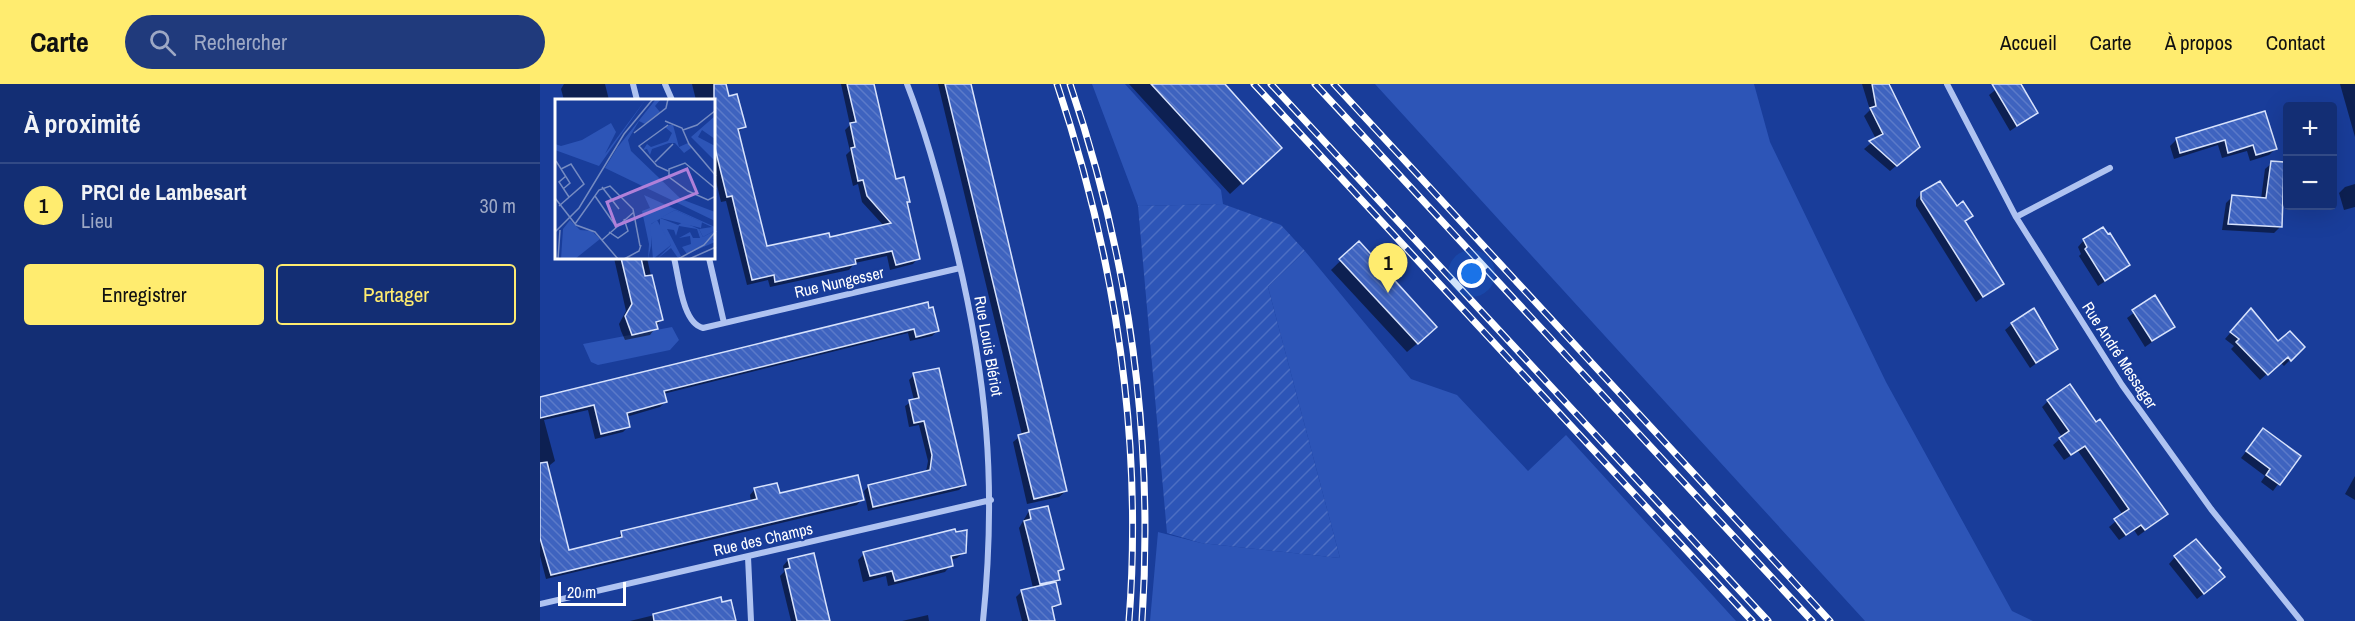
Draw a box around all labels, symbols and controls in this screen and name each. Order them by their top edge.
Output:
search box [125,15,545,69]
text: Carte [30,23,89,61]
icon: search [146,26,179,59]
text: Rechercher [194,27,287,57]
text: Accueil [2000,28,2057,57]
text: Carte [2090,28,2132,57]
text: À propos [2165,28,2233,57]
text: Contact [2266,28,2325,57]
inset map [555,99,716,260]
map controls [2283,102,2337,210]
button: + [2283,102,2337,156]
text: À proximité [24,106,141,141]
button: − [2283,156,2337,210]
text: PRCI de Lambesart [81,177,246,207]
text: 1 [39,192,48,219]
text: 30 m [480,192,516,219]
text: Lieu [81,207,113,234]
pin: 1 [1368,244,1408,293]
your location [1457,259,1486,288]
street label: Rue Nungesser [792,261,886,303]
button: Enregistrer [24,264,264,325]
button: Partager [276,264,516,325]
street label: Rue Louis Blériot [969,294,1009,398]
street label: Rue André Messager [2077,297,2163,413]
street label: Rue des Champs [711,517,815,561]
scale bar [558,579,626,606]
text: 20 m [567,581,596,603]

